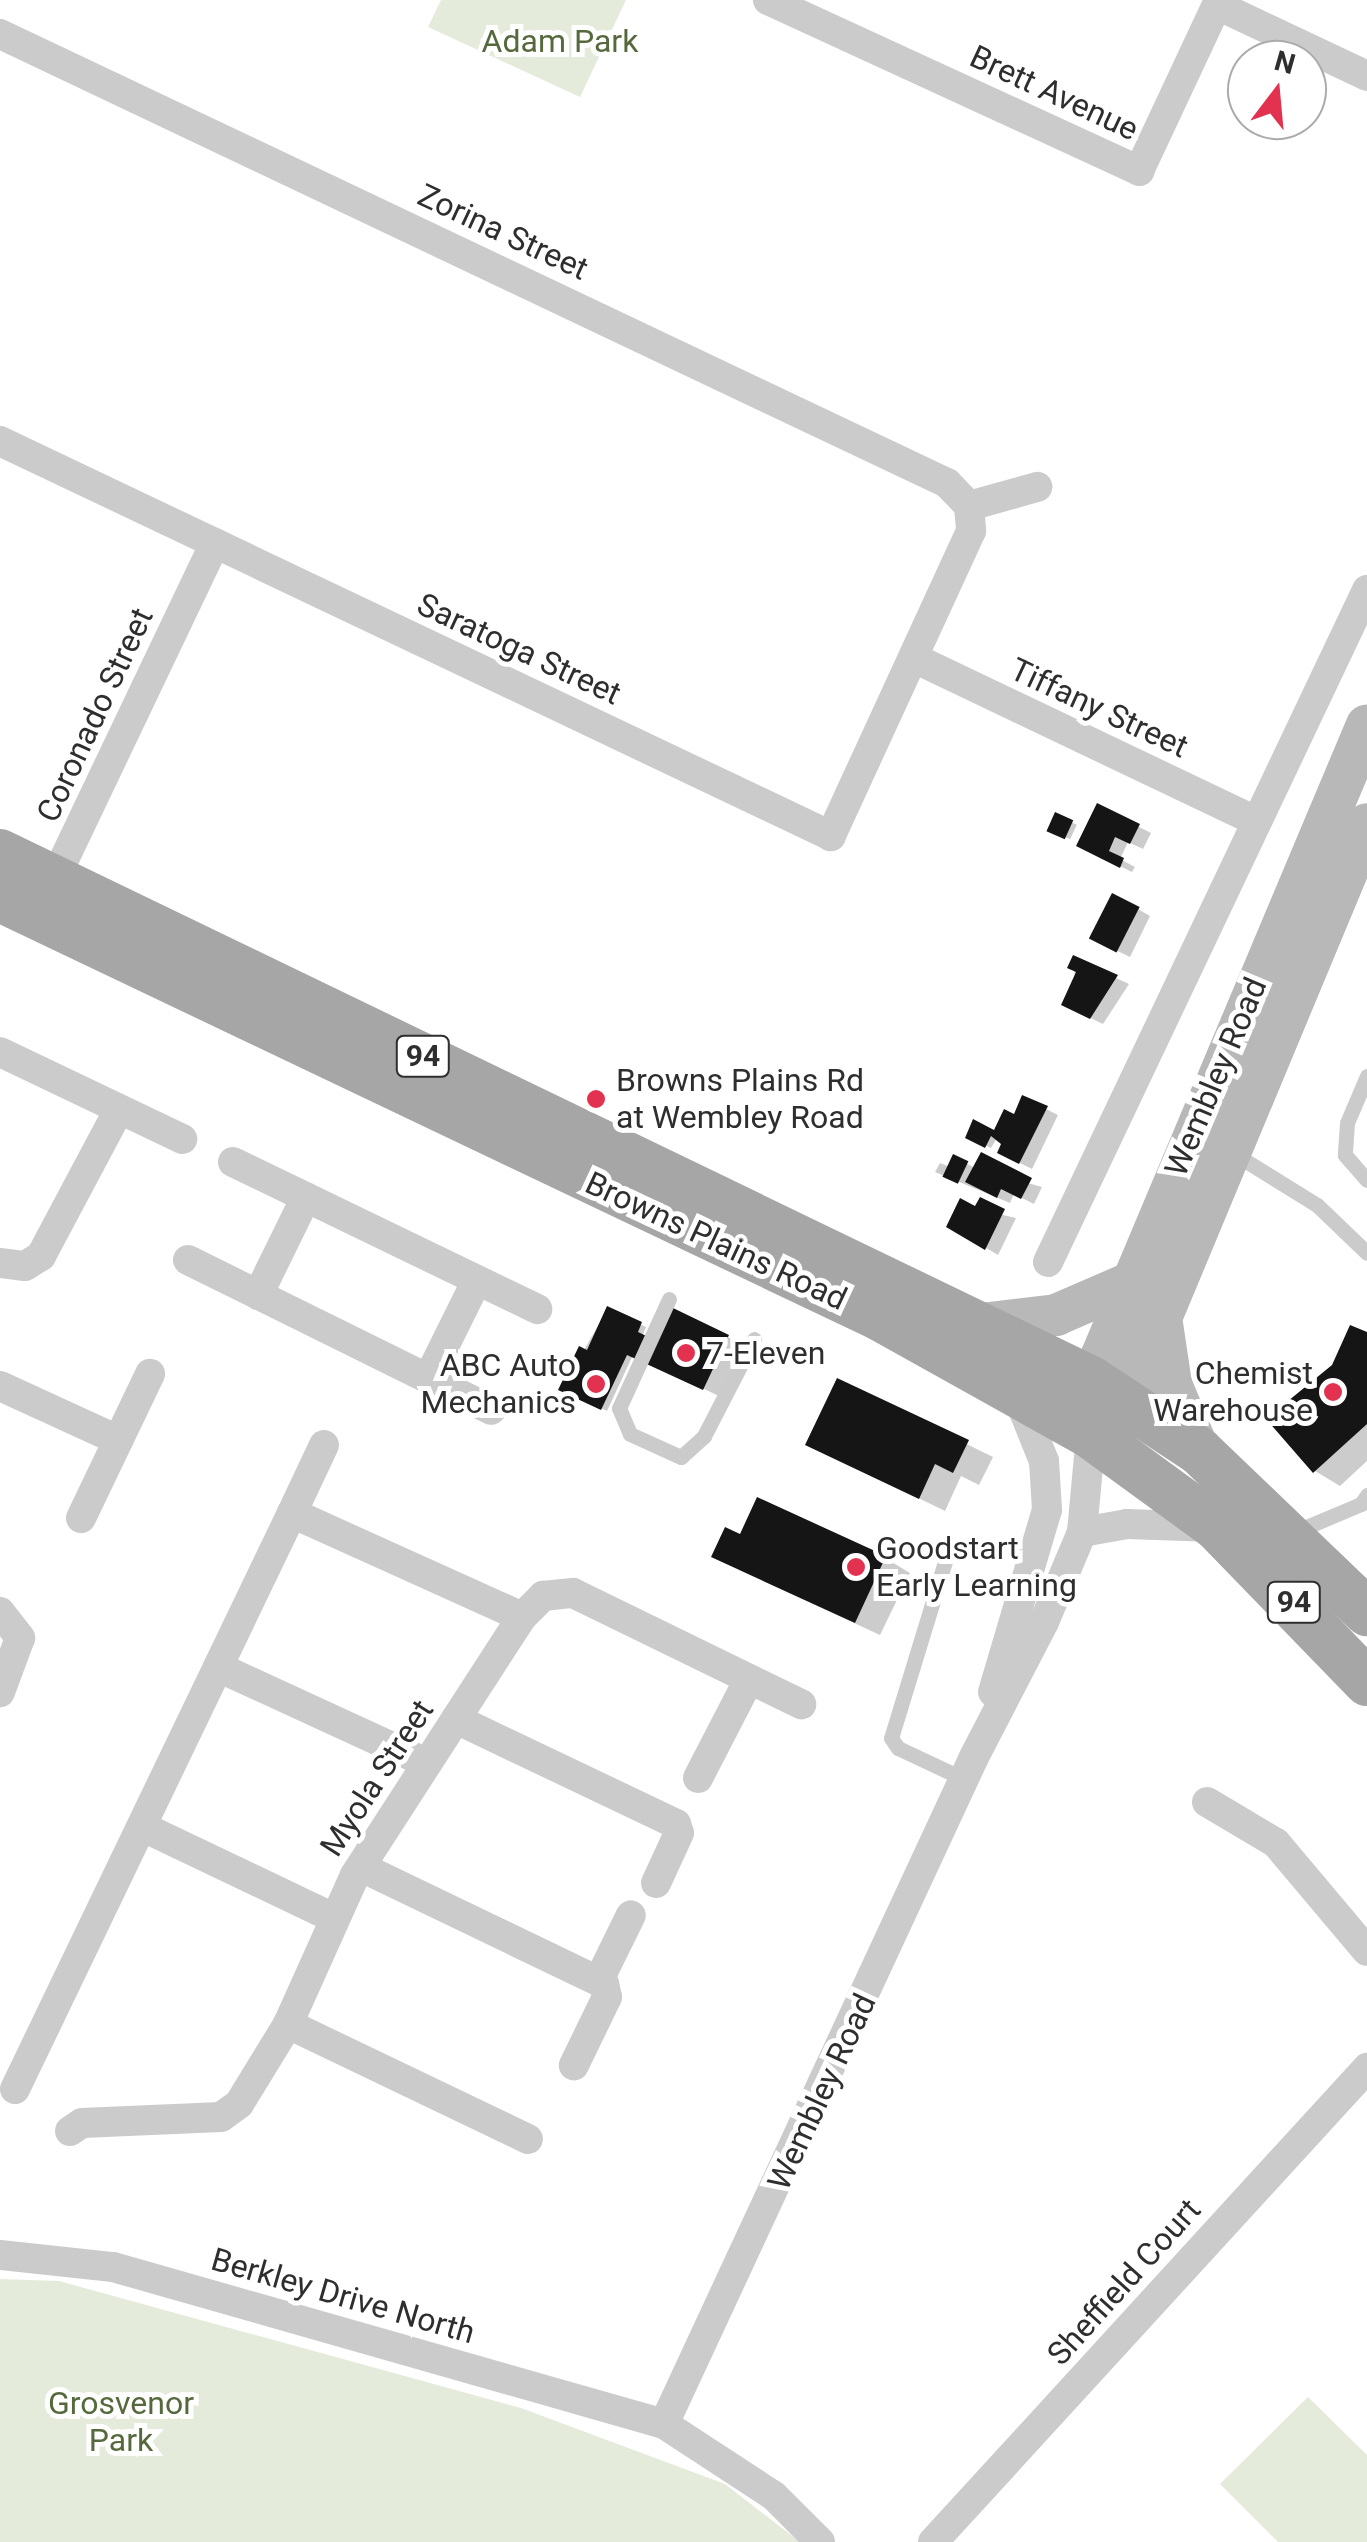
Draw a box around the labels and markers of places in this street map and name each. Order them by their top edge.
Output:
place label: Browns Plains Rd at Wembley Road [616,1062,864,1137]
marker: Browns Plains Rd at Wembley Road [585,1088,607,1110]
place label: 7-Eleven [706,1334,826,1372]
marker: 7-Eleven [675,1342,697,1364]
place label: ABC Auto Mechanics [421,1347,576,1422]
place label: Chemist Warehouse [1153,1355,1313,1430]
marker: ABC Auto Mechanics [585,1373,607,1395]
marker: Chemist Warehouse [1322,1381,1344,1403]
place label: Goodstart Early Learning [876,1530,1077,1605]
marker: Goodstart Early Learning [845,1556,867,1578]

